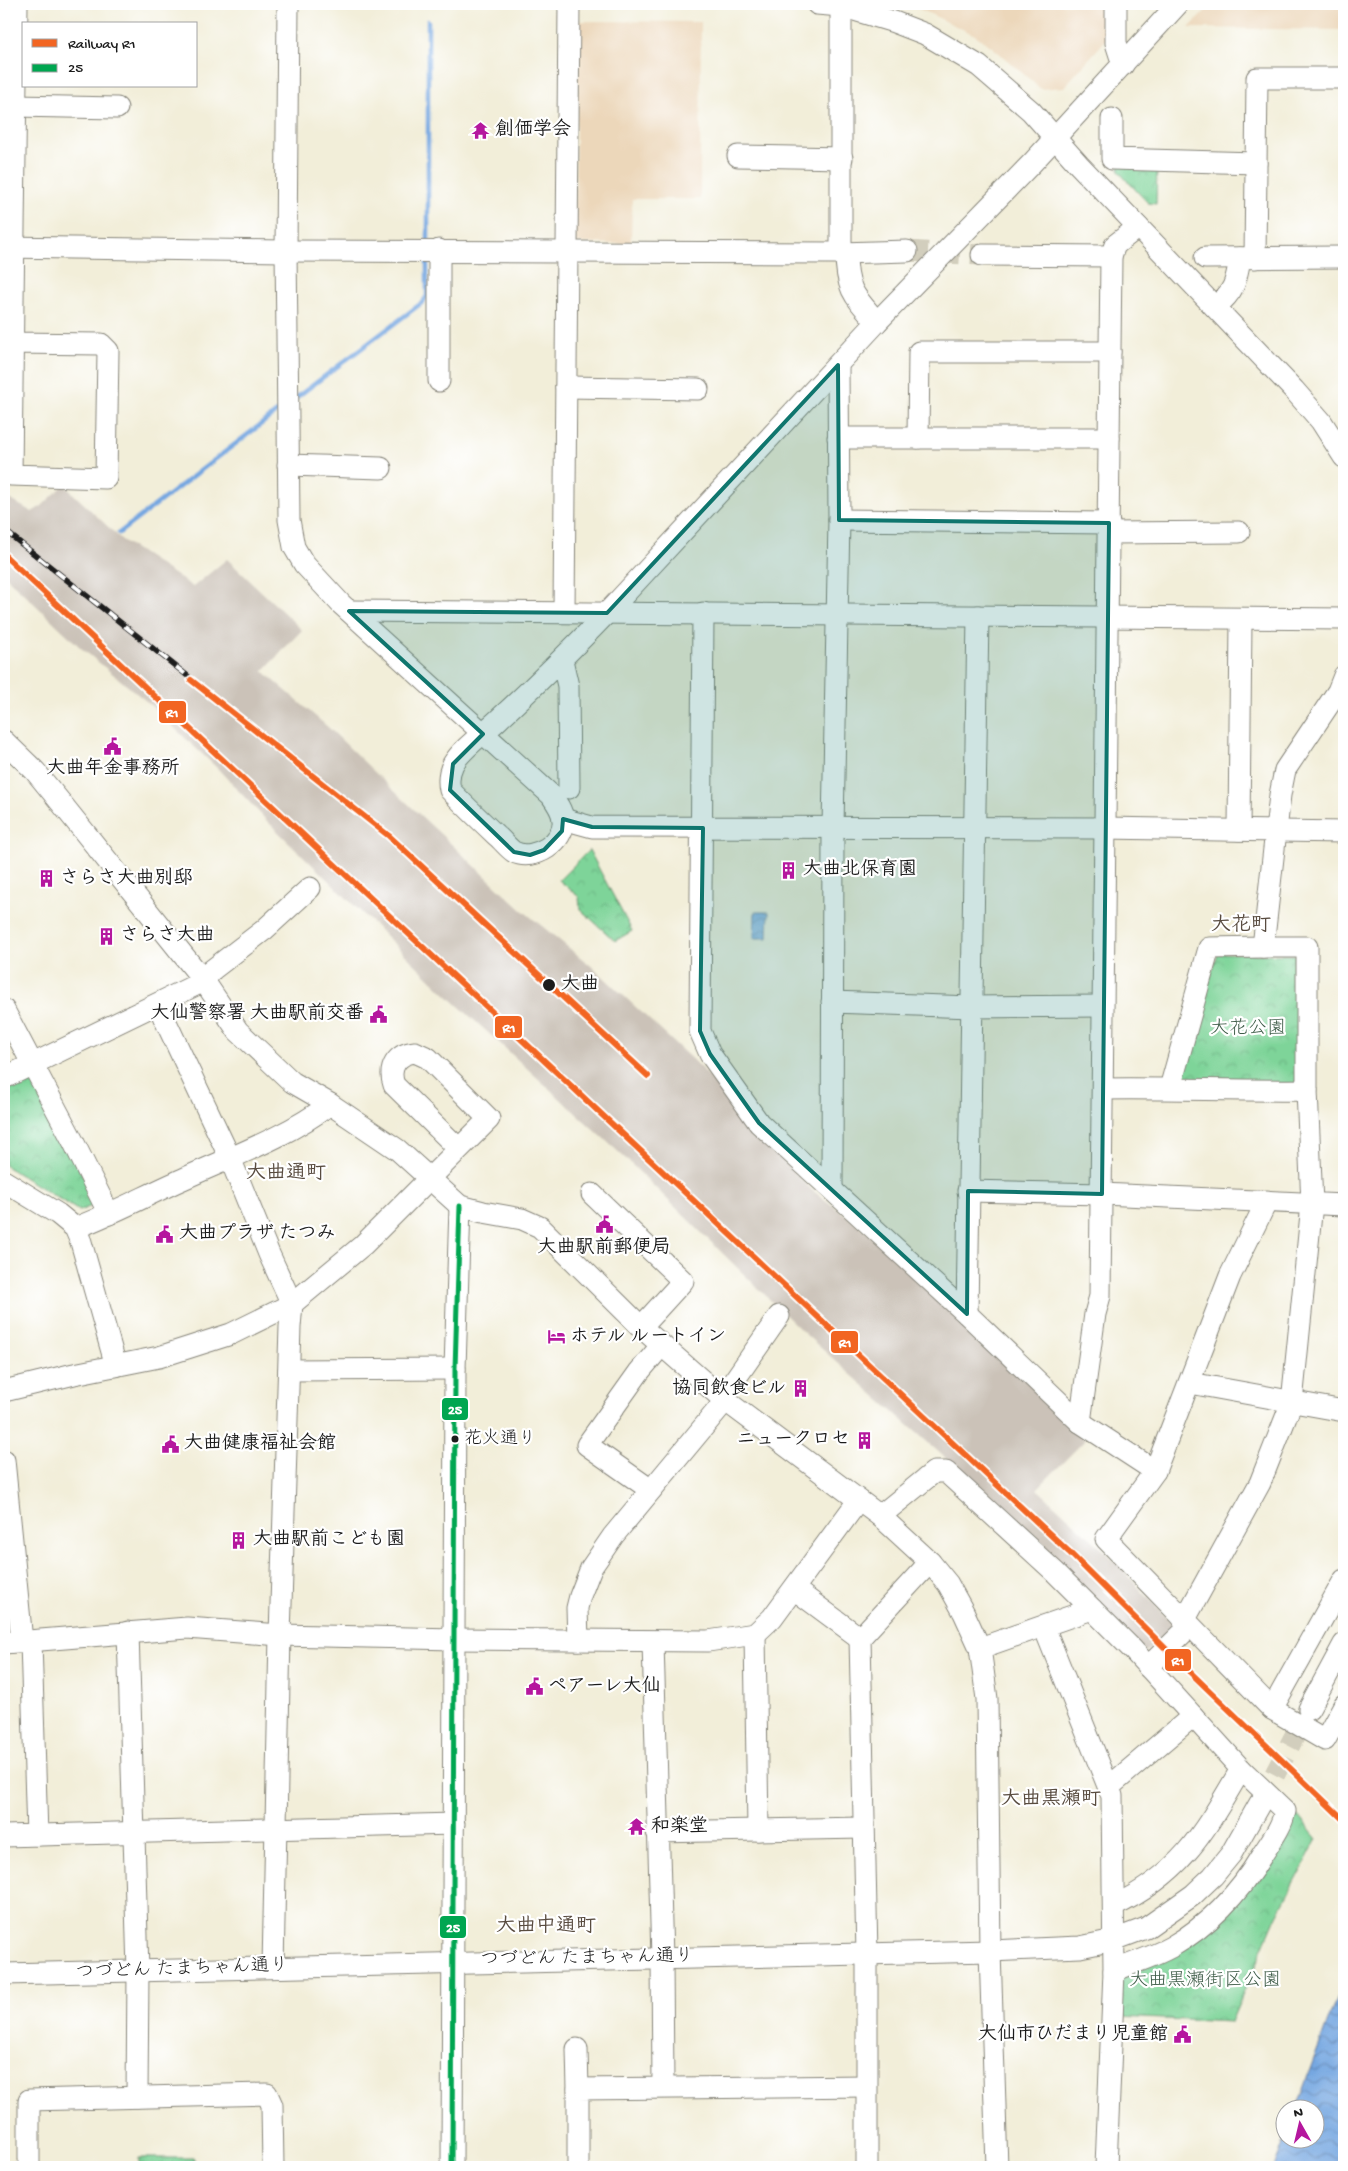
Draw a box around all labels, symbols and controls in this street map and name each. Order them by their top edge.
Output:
legend [22,22,198,88]
text: Railway R1 [68,36,136,54]
text: 25 [68,60,83,78]
place label: 創価学会 [495,118,571,142]
temple icon: 創価学会 [471,120,491,140]
line badge: R1 [158,700,187,724]
text: R1 [165,706,179,723]
public building icon: 大曲年金事務所 [103,736,123,756]
place label: 大曲年金事務所 [46,757,180,781]
place label: 大曲北保育園 [803,858,917,882]
building icon: 大曲北保育園 [779,860,799,880]
place label: さらさ大曲別邸 [60,867,193,891]
building icon: さらさ大曲別邸 [36,869,56,889]
district label: 大花町 [1211,913,1271,938]
place label: さらさ大曲 [120,924,215,948]
building icon: さらさ大曲 [96,926,116,946]
place label: 大曲 [561,973,599,997]
marker: 大曲 [541,977,557,993]
place label: 大仙警察署 大曲駅前交番 [150,1002,364,1026]
public building icon: 大仙警察署 大曲駅前交番 [368,1004,388,1024]
line badge: R1 [494,1015,523,1039]
park label: 大花公園 [1210,1017,1286,1041]
text: R1 [502,1021,516,1038]
district label: 大曲通町 [246,1162,326,1186]
public building icon: 大曲駅前郵便局 [594,1215,614,1235]
place label: 大曲プラザ たつみ [179,1222,336,1246]
public building icon: 大曲プラザ たつみ [155,1224,175,1244]
place label: 大曲駅前郵便局 [537,1236,671,1260]
place label: ホテル ルートイン [570,1326,726,1349]
hotel icon: ホテル ルートイン [546,1327,566,1347]
line badge: R1 [830,1330,859,1354]
text: R1 [838,1336,852,1353]
place label: 協同飲食ビル [672,1377,786,1401]
building icon: 協同飲食ビル [790,1379,810,1399]
line badge: 25 [441,1397,469,1421]
text: 25 [448,1403,463,1420]
place label: 花火通り [464,1428,536,1450]
place label: ニュークロセ [736,1429,850,1452]
building icon: ニュークロセ [854,1430,874,1450]
place label: 大曲健康福祉会館 [184,1432,336,1456]
public building icon: 大曲健康福祉会館 [160,1434,180,1454]
marker: 花火通り [450,1434,460,1444]
place label: 大曲駅前こども園 [253,1528,405,1552]
building icon: 大曲駅前こども園 [229,1530,249,1550]
line badge: R1 [1164,1648,1192,1672]
text: R1 [1171,1654,1185,1671]
place label: ペアーレ大仙 [548,1675,660,1699]
public building icon: ペアーレ大仙 [524,1677,544,1697]
district label: 大曲黒瀬町 [1001,1788,1101,1812]
place label: 和楽堂 [651,1815,708,1839]
temple icon: 和楽堂 [627,1817,647,1837]
district label: 大曲中通町 [496,1914,596,1939]
line badge: 25 [439,1915,467,1939]
text: 25 [446,1921,461,1938]
street label: つづどん たまちゃん通り [480,1946,694,1972]
street label: つづどん たまちゃん通り [75,1955,289,1985]
park label: 大曲黒瀬街区公園 [1129,1970,1281,1993]
place label: 大仙市ひだまり児童館 [978,2023,1168,2047]
public building icon: 大仙市ひだまり児童館 [1172,2025,1192,2045]
north arrow [1276,2098,1326,2148]
text: N [1293,2105,1304,2123]

